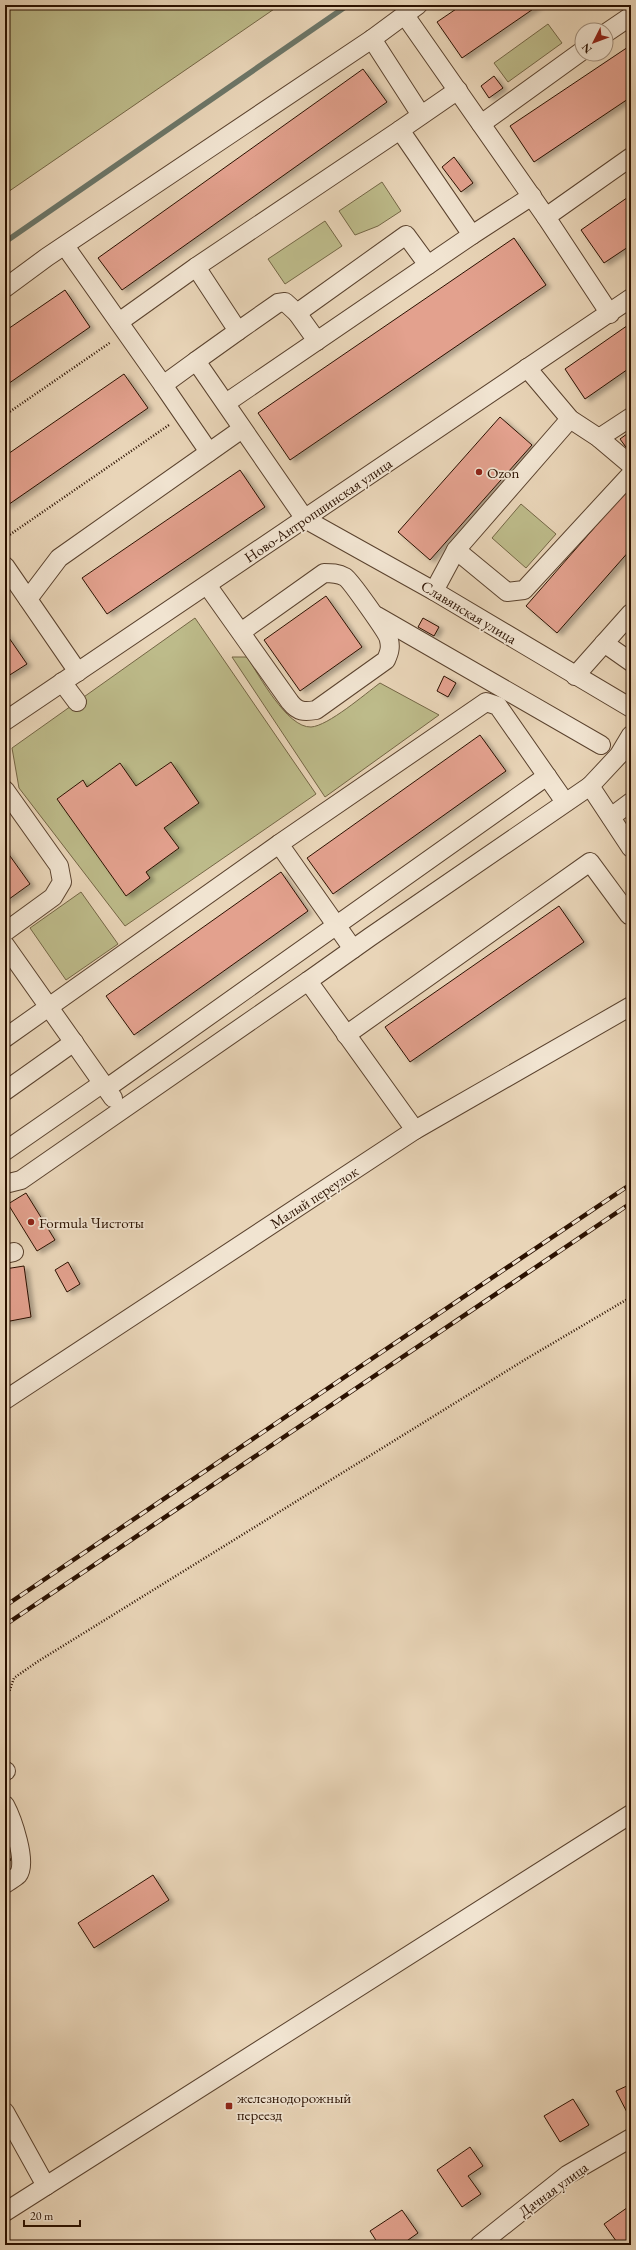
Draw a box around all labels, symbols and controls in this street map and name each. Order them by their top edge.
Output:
north arrow [574,22,614,62]
text: N [578,41,595,57]
street label: Ново-Антропшинская улица [240,453,396,567]
place label: Ozon [487,463,520,482]
marker: Ozon [474,467,484,477]
street label: Славянская улица [418,576,520,648]
street label: Малый переулок [266,1161,362,1233]
place label: Formula Чистоты [39,1213,144,1232]
marker: Formula Чистоты [26,1217,36,1227]
place label: железнодорожный переезд [237,2088,351,2124]
marker: железнодорожный переезд [224,2101,234,2111]
street label: Дачная улица [514,2157,592,2221]
scale bar [24,2202,80,2228]
text: 20 m [30,2208,54,2224]

